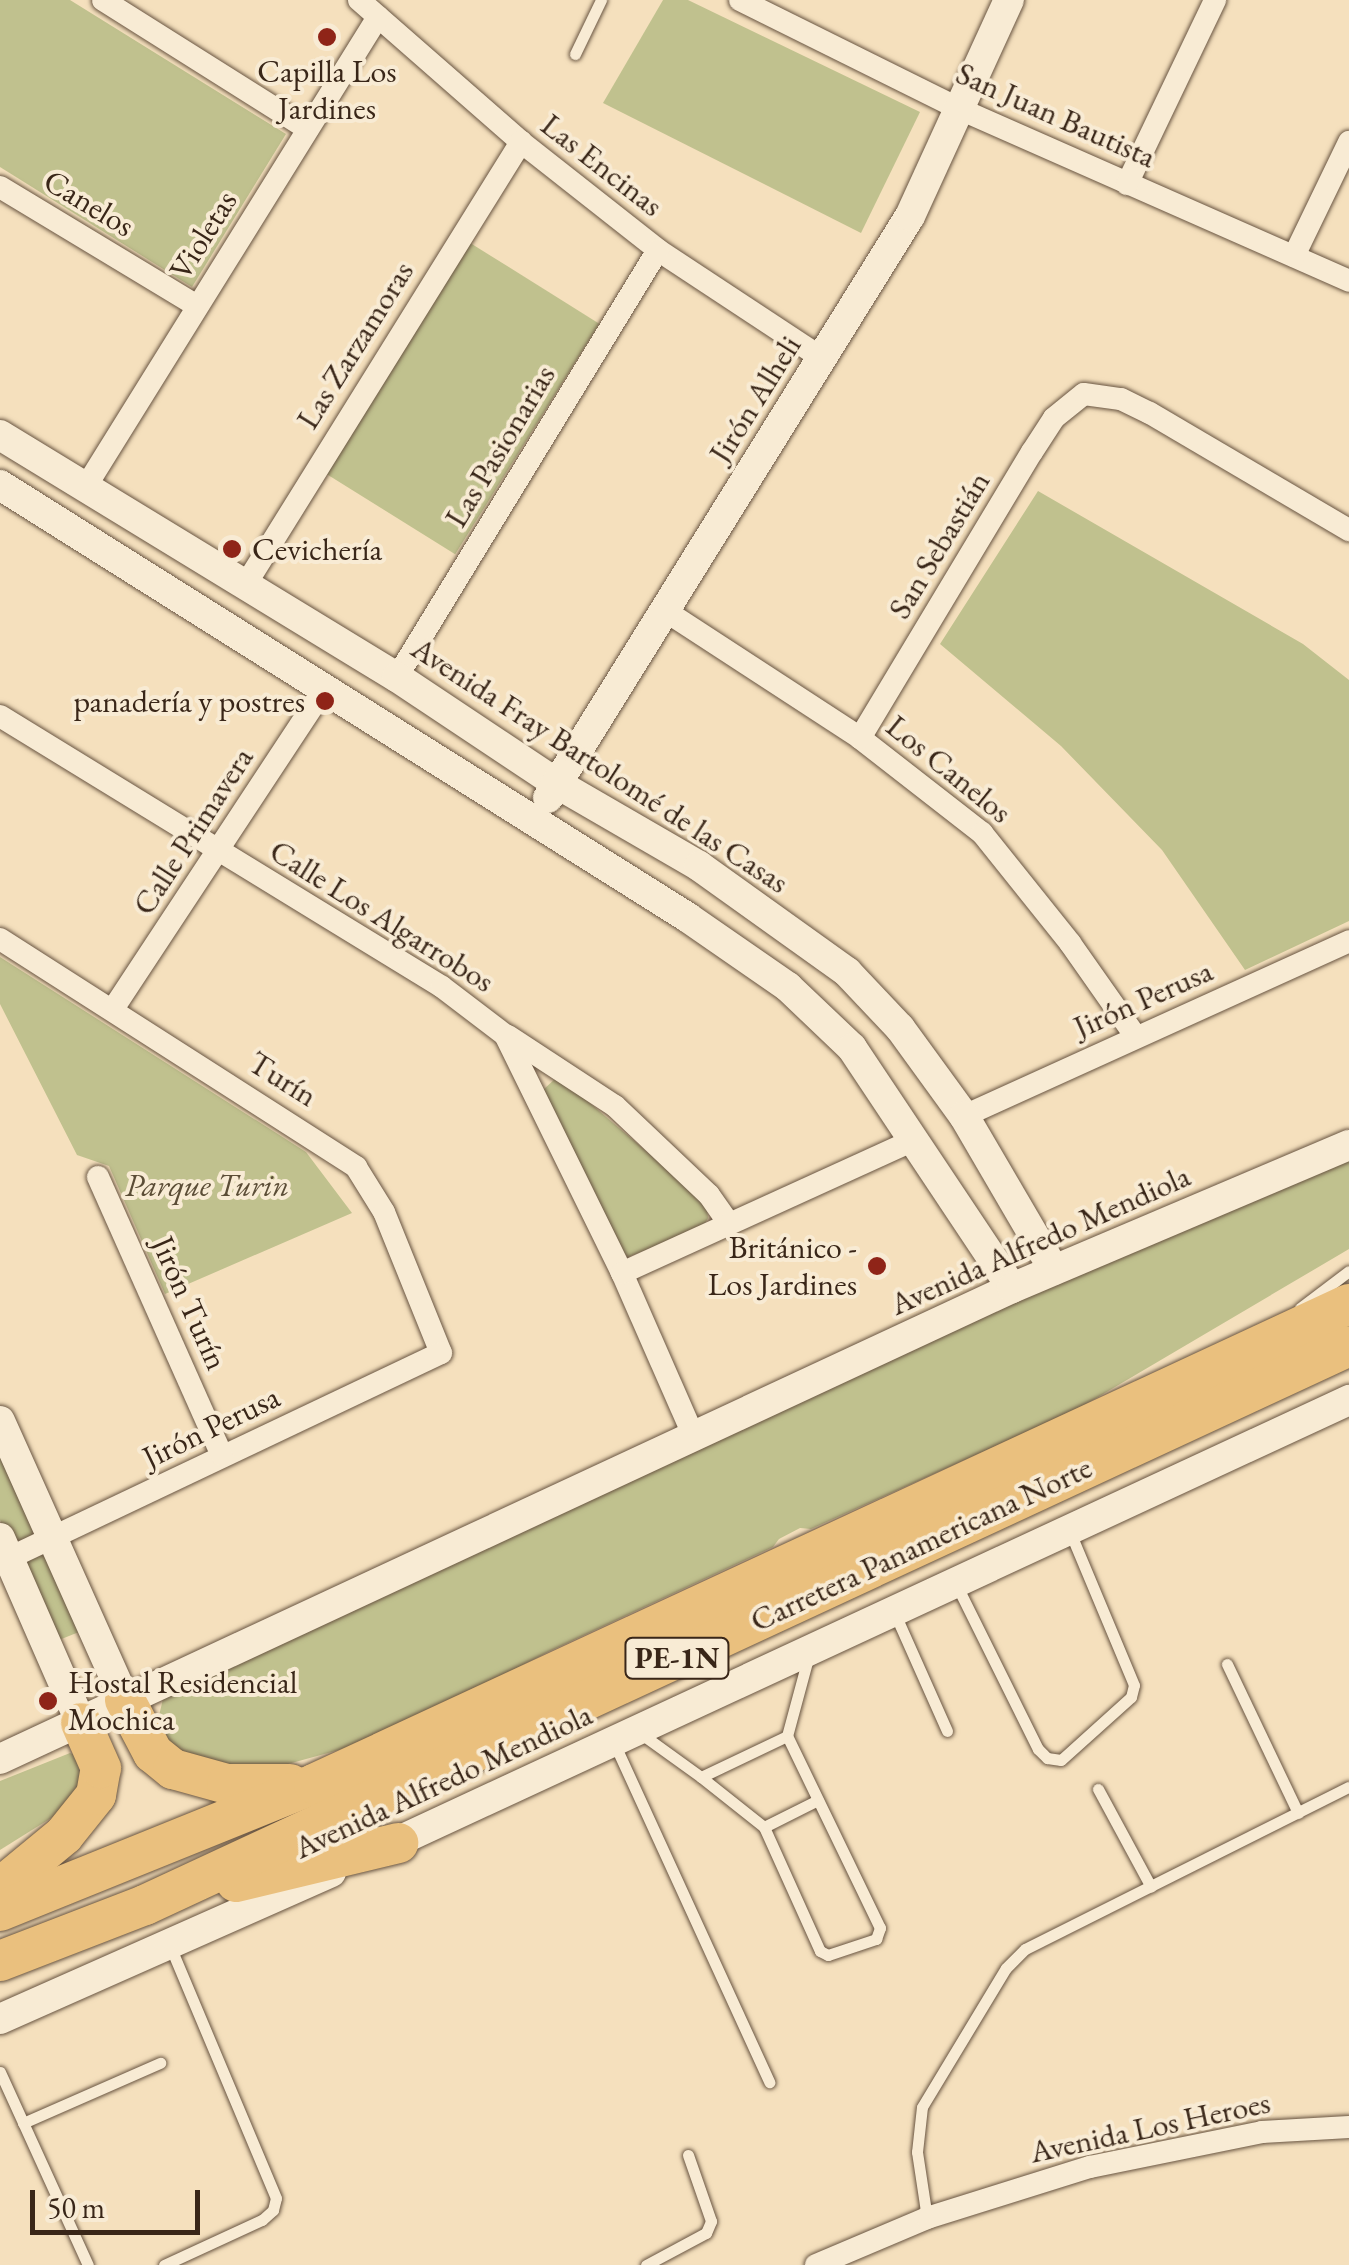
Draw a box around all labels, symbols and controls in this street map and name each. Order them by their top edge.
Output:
marker: Capilla Los Jardines [316,26,338,48]
place label: Capilla Los Jardines [257,53,397,128]
street label: San Juan Bautista [950,54,1162,176]
street label: Las Encinas [533,106,671,224]
street label: Canelos [37,161,141,245]
street label: Violetas [161,184,245,286]
street label: Las Zarzamoras [288,254,422,436]
street label: Jirón Alheli [701,328,809,470]
street label: Las Pasionarias [437,358,563,534]
street label: San Sebastián [880,464,998,626]
place label: Cevichería [252,530,382,568]
marker: Cevichería [221,538,243,560]
street label: Avenida Fray Bartolomé de las Casas [404,629,796,901]
place label: panadería y postres [73,682,305,720]
marker: panadería y postres [314,690,336,712]
street label: Los Canelos [879,707,1019,831]
street label: Calle Primavera [125,740,261,922]
street label: Calle Los Algarrobos [263,832,501,1000]
street label: Jirón Perusa [1068,951,1218,1047]
street label: Turín [242,1043,324,1115]
street label: Avenida Alfredo Mendiola [884,1156,1196,1324]
park label: Parque Turin [125,1166,289,1204]
place label: Británico - Los Jardines [708,1229,857,1304]
street label: Jirón Turín [144,1230,236,1376]
marker: Británico - Los Jardines [866,1255,888,1277]
street label: Jirón Perusa [136,1377,286,1477]
street label: Carretera Panamericana Norte [744,1448,1098,1640]
road number: PE-1N [622,1633,732,1683]
place label: Hostal Residencial Mochica [68,1664,297,1739]
marker: Hostal Residencial Mochica [37,1690,59,1712]
street label: Avenida Alfredo Mendiola [288,1695,598,1867]
street label: Avenida Los Heroes [1026,2083,1274,2171]
scale bar [35,2170,205,2232]
text: 50 m [47,2188,105,2227]

